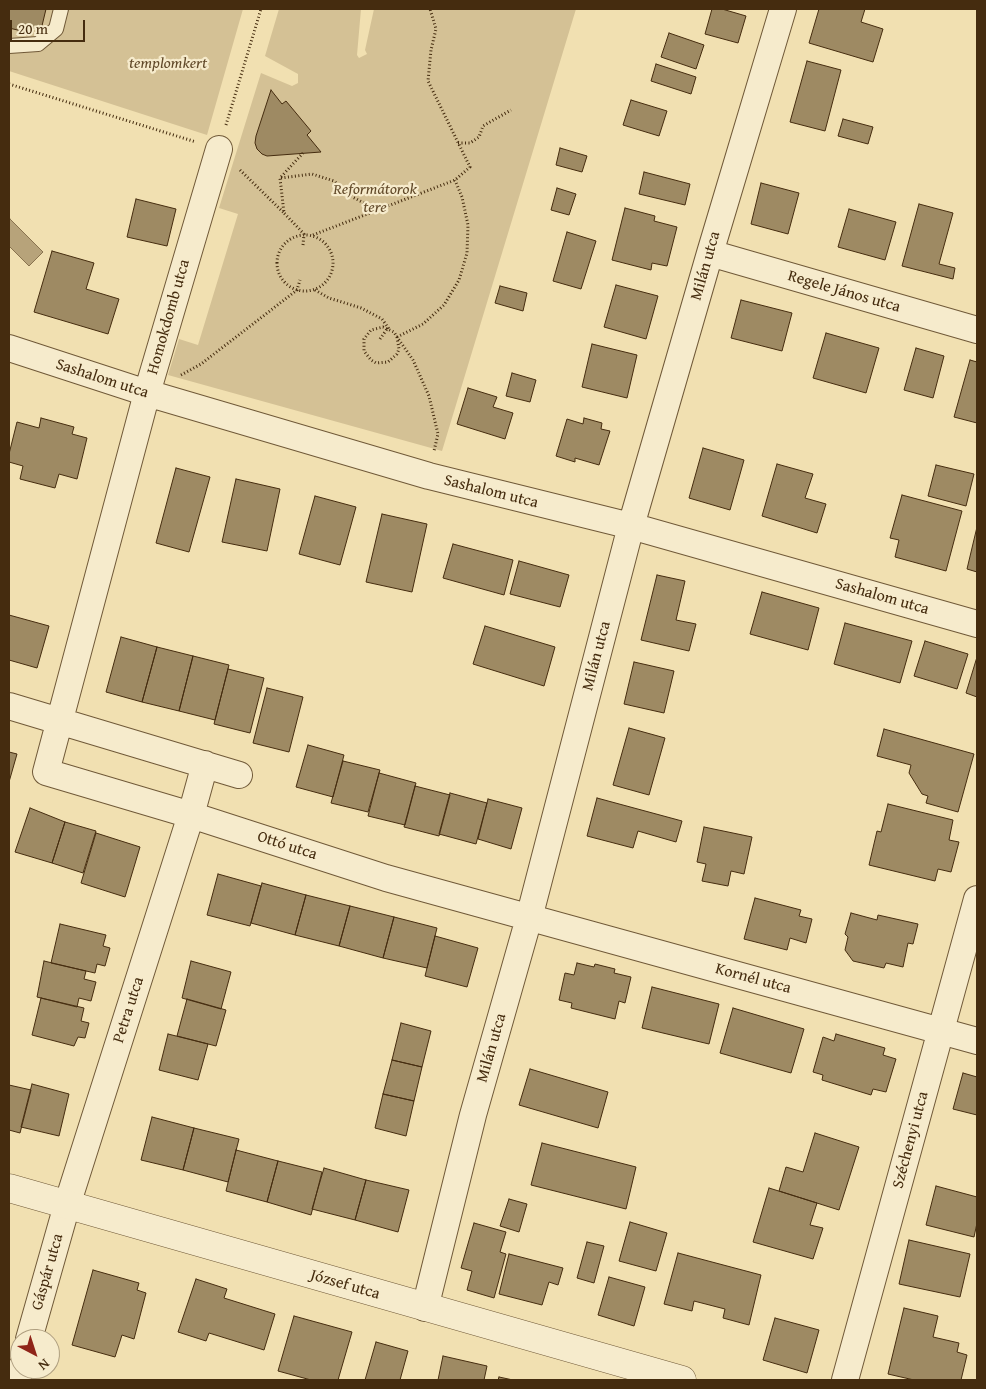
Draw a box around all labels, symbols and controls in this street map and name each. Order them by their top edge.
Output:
scale bar [12,10,88,42]
text: 20 m [18,18,48,39]
park label: templomkert [129,54,207,74]
park label: Reformátorok tere [333,180,417,218]
street label: Milán utca [687,229,725,303]
street label: Homokdomb utca [143,257,195,377]
street label: Regele János utca [785,267,903,317]
street label: Sashalom utca [53,355,151,403]
street label: Sashalom utca [442,471,540,513]
street label: Sashalom utca [833,574,931,620]
street label: Milán utca [579,619,615,693]
street label: Ottó utca [255,827,319,865]
street label: Kornél utca [713,960,793,998]
street label: Petra utca [109,975,149,1045]
street label: Milán utca [473,1011,511,1085]
street label: Széchenyi utca [889,1089,933,1191]
street label: Gáspár utca [28,1232,68,1312]
street label: József utca [308,1266,382,1304]
north arrow [10,1329,60,1379]
text: N [34,1354,54,1375]

